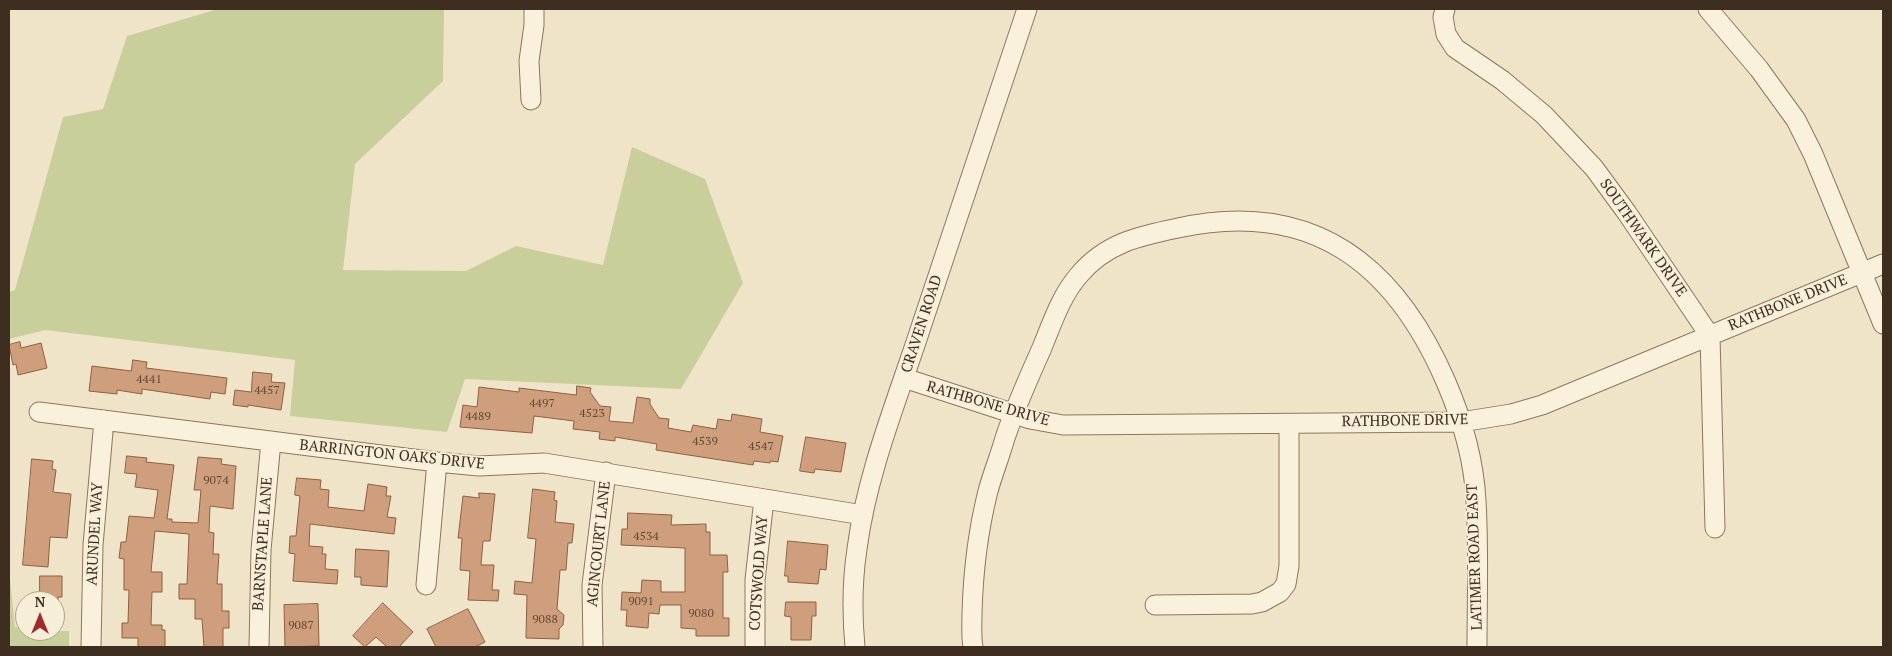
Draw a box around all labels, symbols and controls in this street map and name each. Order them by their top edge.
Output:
street label: SOUTHWARK DRIVE [1596,176,1690,300]
street label: RATHBONE DRIVE [1726,271,1850,335]
street label: CRAVEN ROAD [898,273,946,375]
house number: 4441 [136,373,162,387]
street label: RATHBONE DRIVE [925,378,1051,430]
house number: 4457 [254,384,280,398]
house number: 4497 [529,397,555,411]
house number: 4523 [579,407,605,421]
house number: 4489 [465,410,491,424]
street label: RATHBONE DRIVE [1341,411,1469,431]
house number: 4539 [692,435,718,449]
street label: BARRINGTON OAKS DRIVE [298,436,486,474]
house number: 4547 [748,440,774,454]
house number: 9074 [203,474,229,488]
street label: BARNSTAPLE LANE [249,476,277,612]
street label: AGINCOURT LANE [583,480,615,608]
street label: ARUNDEL WAY [83,482,107,586]
street label: LATIMER ROAD EAST [1463,483,1487,631]
street label: COTSWOLD WAY [746,515,772,631]
house number: 4534 [633,530,659,544]
north arrow [15,591,65,641]
text: N [35,592,45,611]
house number: 9091 [628,595,654,609]
house number: 9080 [688,607,714,621]
house number: 9088 [532,613,558,627]
house number: 9087 [288,619,314,633]

